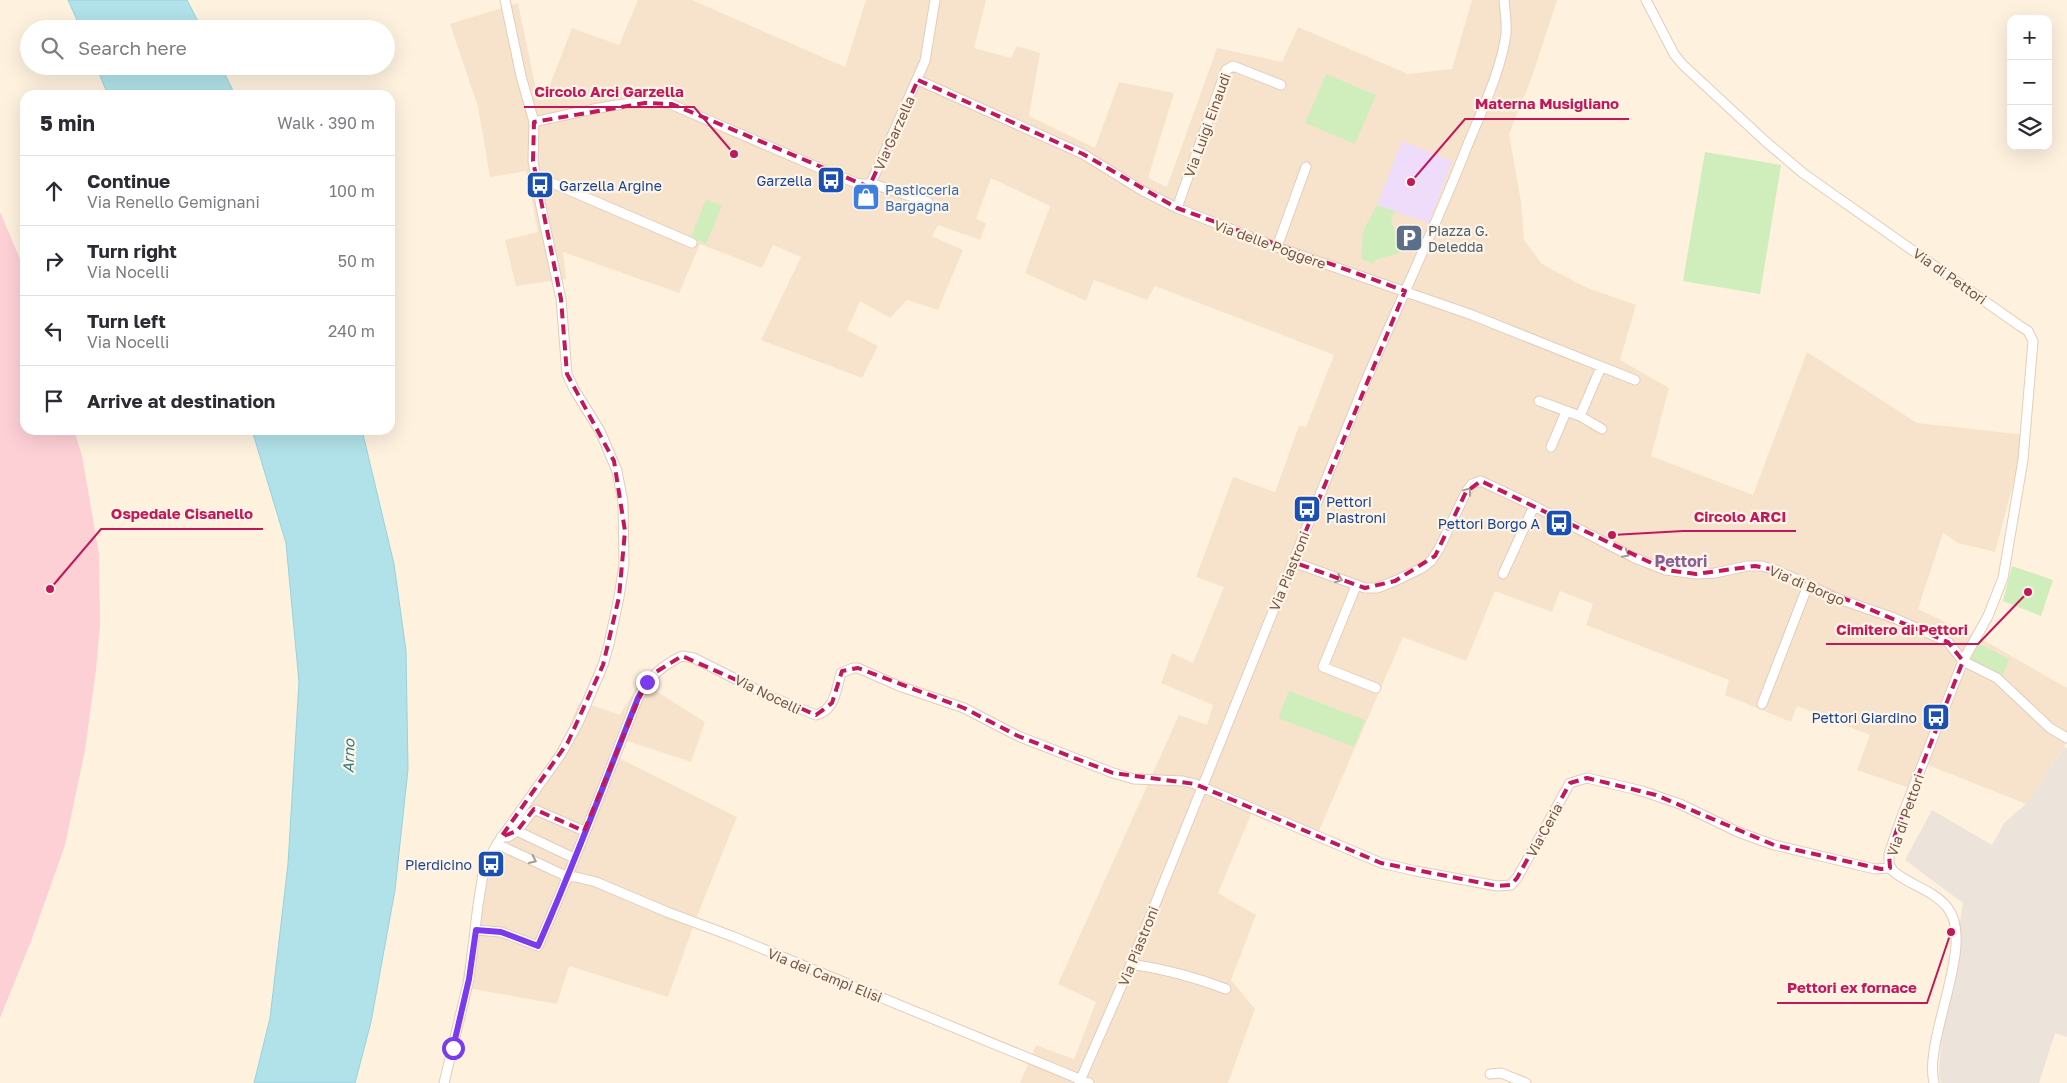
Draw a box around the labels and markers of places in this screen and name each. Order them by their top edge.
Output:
callout: Circolo Arci Garzella [524,77,694,107]
callout: Materna Musigliano [1465,89,1629,119]
bus stop icon: Garzella [816,165,846,195]
bus stop icon: Garzella Argine [525,170,555,200]
place label: Garzella [756,172,812,189]
place label: Garzella Argine [559,177,662,194]
place label: Pasticceria Bargagna [885,181,959,214]
shop icon: Pasticceria Bargagna [851,182,881,212]
place label: Piazza G. Deledda [1428,222,1488,255]
parking icon: Piazza G. Deledda [1394,223,1424,253]
place label: Pettori Piastroni [1326,493,1386,526]
bus stop icon: Pettori Piastroni [1292,494,1322,524]
callout: Ospedale Cisanello [101,499,263,529]
callout: Circolo ARCI [1683,501,1796,531]
bus stop icon: Pettori Borgo A [1544,508,1574,538]
place label: Pettori Borgo A [1438,515,1541,532]
callout: Cimitero di Pettori [1826,614,1978,644]
bus stop icon: Pettori Giardino [1921,702,1951,732]
place label: Pettori Giardino [1811,709,1917,726]
bus stop icon: Pierdicino [476,849,506,879]
place label: Pierdicino [405,856,472,873]
callout: Pettori ex fornace [1777,973,1927,1003]

